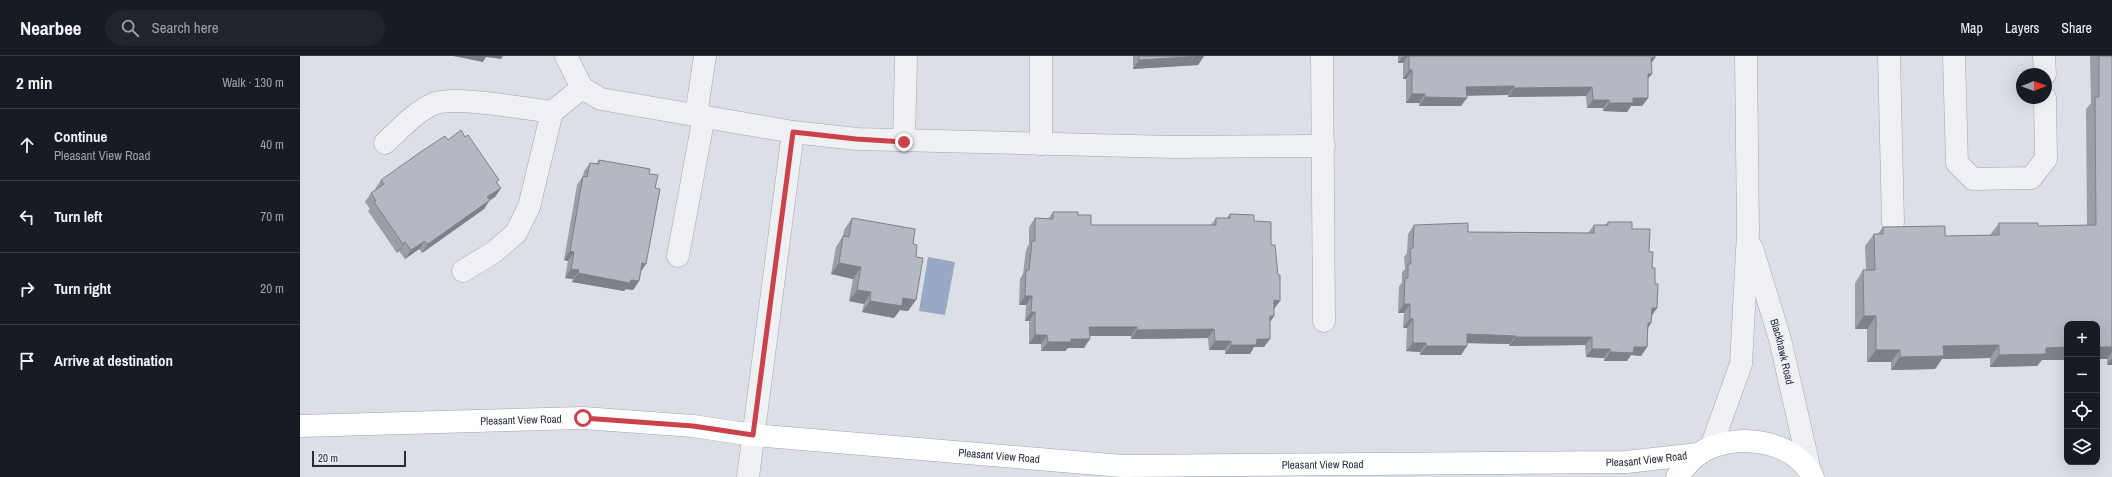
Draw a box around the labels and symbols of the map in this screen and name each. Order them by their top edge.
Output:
north arrow [2016,68,2052,104]
route end [895,133,913,151]
street label: Blackhawk Road [1767,317,1797,386]
route start [574,409,592,427]
street label: Pleasant View Road [480,412,562,428]
street label: Pleasant View Road [958,445,1040,466]
street label: Pleasant View Road [1606,448,1688,469]
scale bar [312,449,406,468]
street label: Pleasant View Road [1282,457,1364,472]

